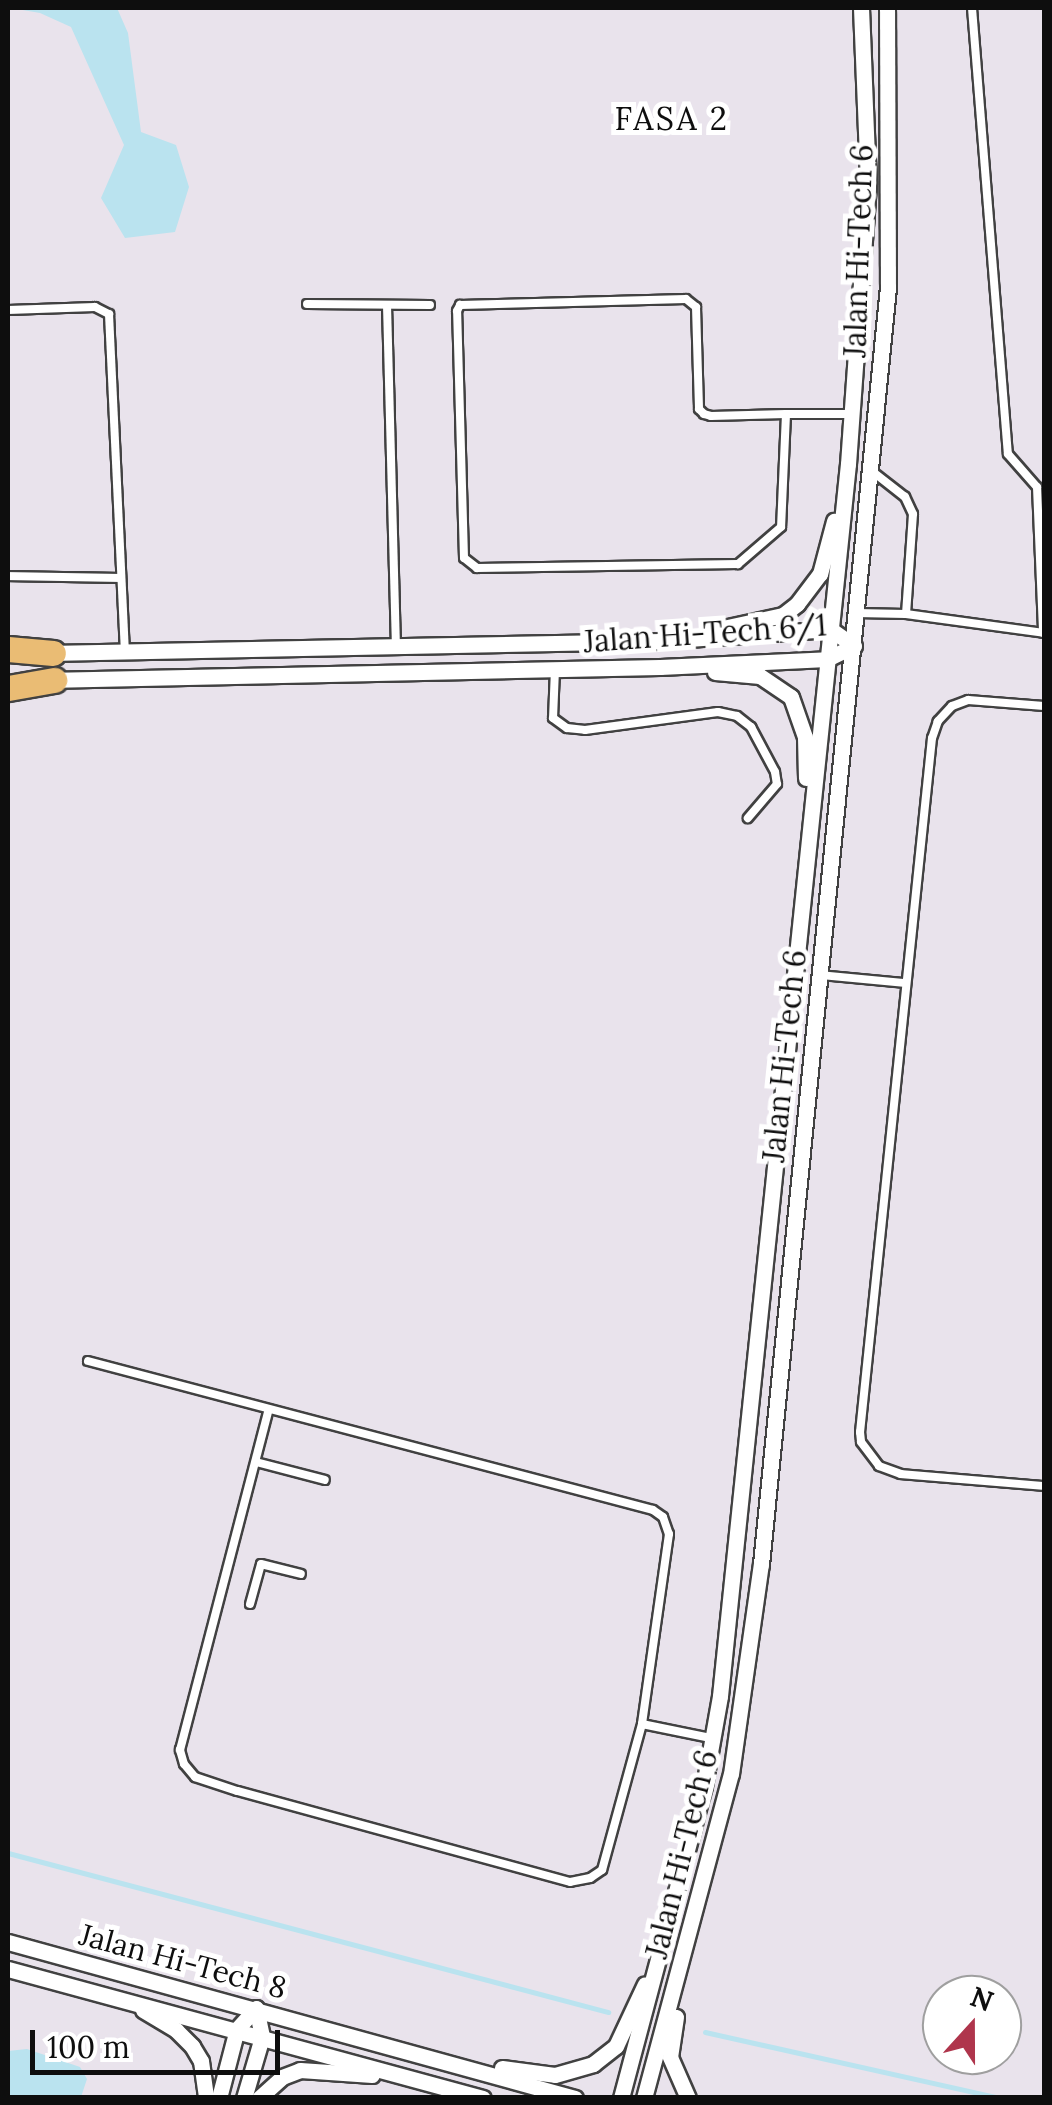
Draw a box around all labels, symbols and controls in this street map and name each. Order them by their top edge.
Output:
district label: FASA 2 [614,100,730,138]
street label: Jalan Hi-Tech 6 [836,144,880,358]
street label: Jalan Hi-Tech 6/1 [582,607,828,659]
street label: Jalan Hi-Tech 6 [755,948,813,1164]
street label: Jalan Hi-Tech 6 [638,1746,724,1962]
street label: Jalan Hi-Tech 8 [76,1916,290,2006]
north arrow [922,1975,1022,2075]
text: N [965,1978,999,2020]
scale bar [35,2010,285,2072]
text: 100 m [47,2028,130,2066]

